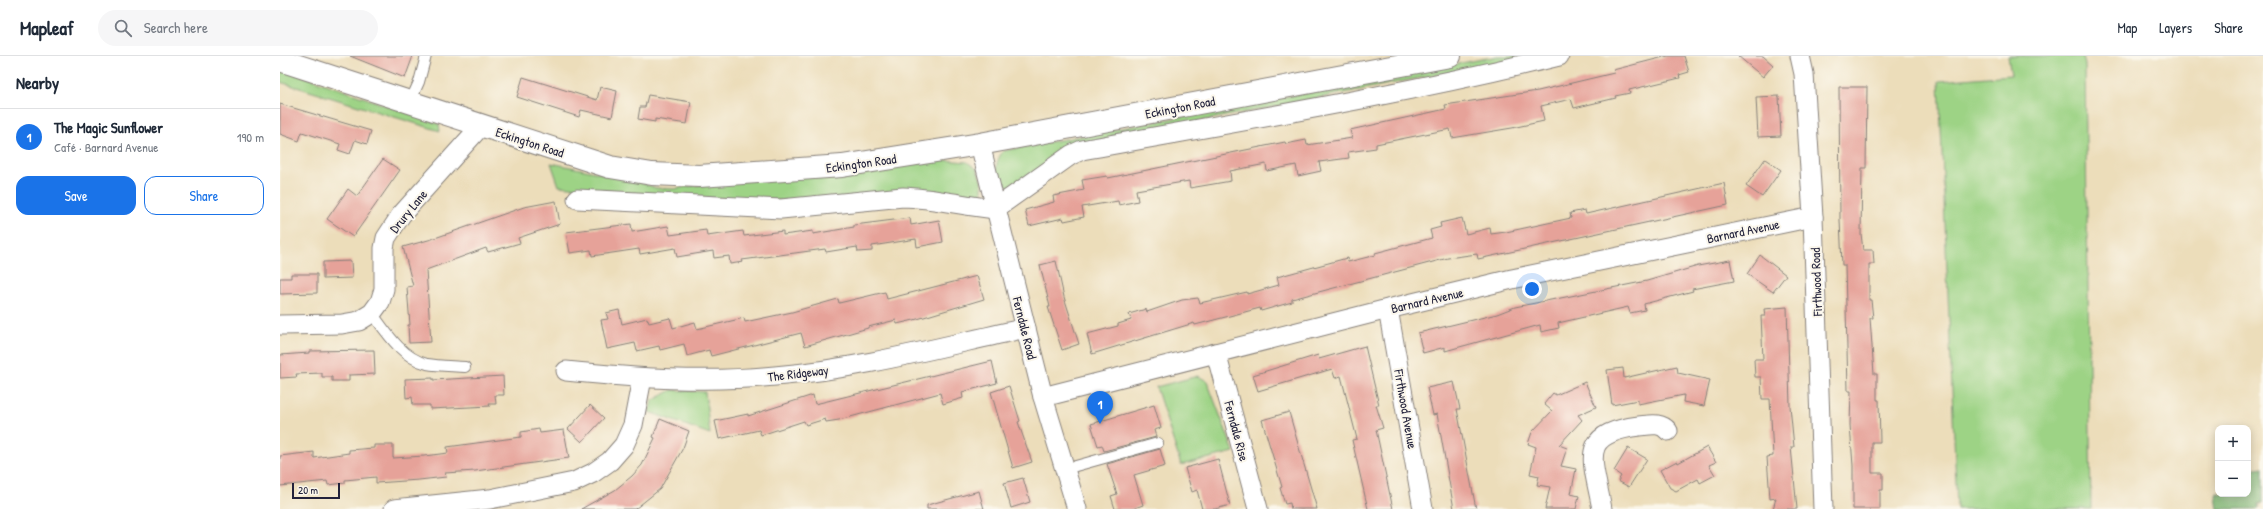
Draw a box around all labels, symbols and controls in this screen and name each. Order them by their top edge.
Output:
search box [98,10,378,46]
text: Mapleaf [20,15,74,41]
icon: search [112,17,134,39]
text: Search here [144,17,208,38]
text: Map [2117,18,2137,37]
text: Layers [2159,18,2192,37]
text: Share [2214,18,2243,37]
text: Nearby [16,71,59,94]
street label: Eckington Road [1144,91,1216,123]
text: The Magic Sunflower [54,117,163,138]
street label: Eckington Road [494,123,566,161]
text: 1 [27,128,31,146]
text: 190 m [237,128,264,146]
text: Café · Barnard Avenue [54,138,158,156]
street label: Eckington Road [825,149,897,177]
button: Save [16,176,136,215]
button: Share [144,176,264,215]
street label: Drury Lane [385,186,431,236]
street label: Barnard Avenue [1705,215,1781,247]
street label: Firthwood Road [1806,247,1826,318]
your location [1522,279,1542,299]
street label: Barnard Avenue [1389,283,1465,317]
street label: Ferndale Road [1008,294,1041,361]
street label: The Ridgeway [767,360,830,386]
street label: Firthwood Avenue [1390,367,1422,450]
pin: 1 [1087,391,1113,424]
street label: Ferndale Rise [1220,398,1254,463]
map controls [2215,425,2251,497]
button: + [2215,425,2251,461]
button: − [2215,461,2251,497]
scale bar [292,481,340,500]
text: 20 m [298,483,318,497]

